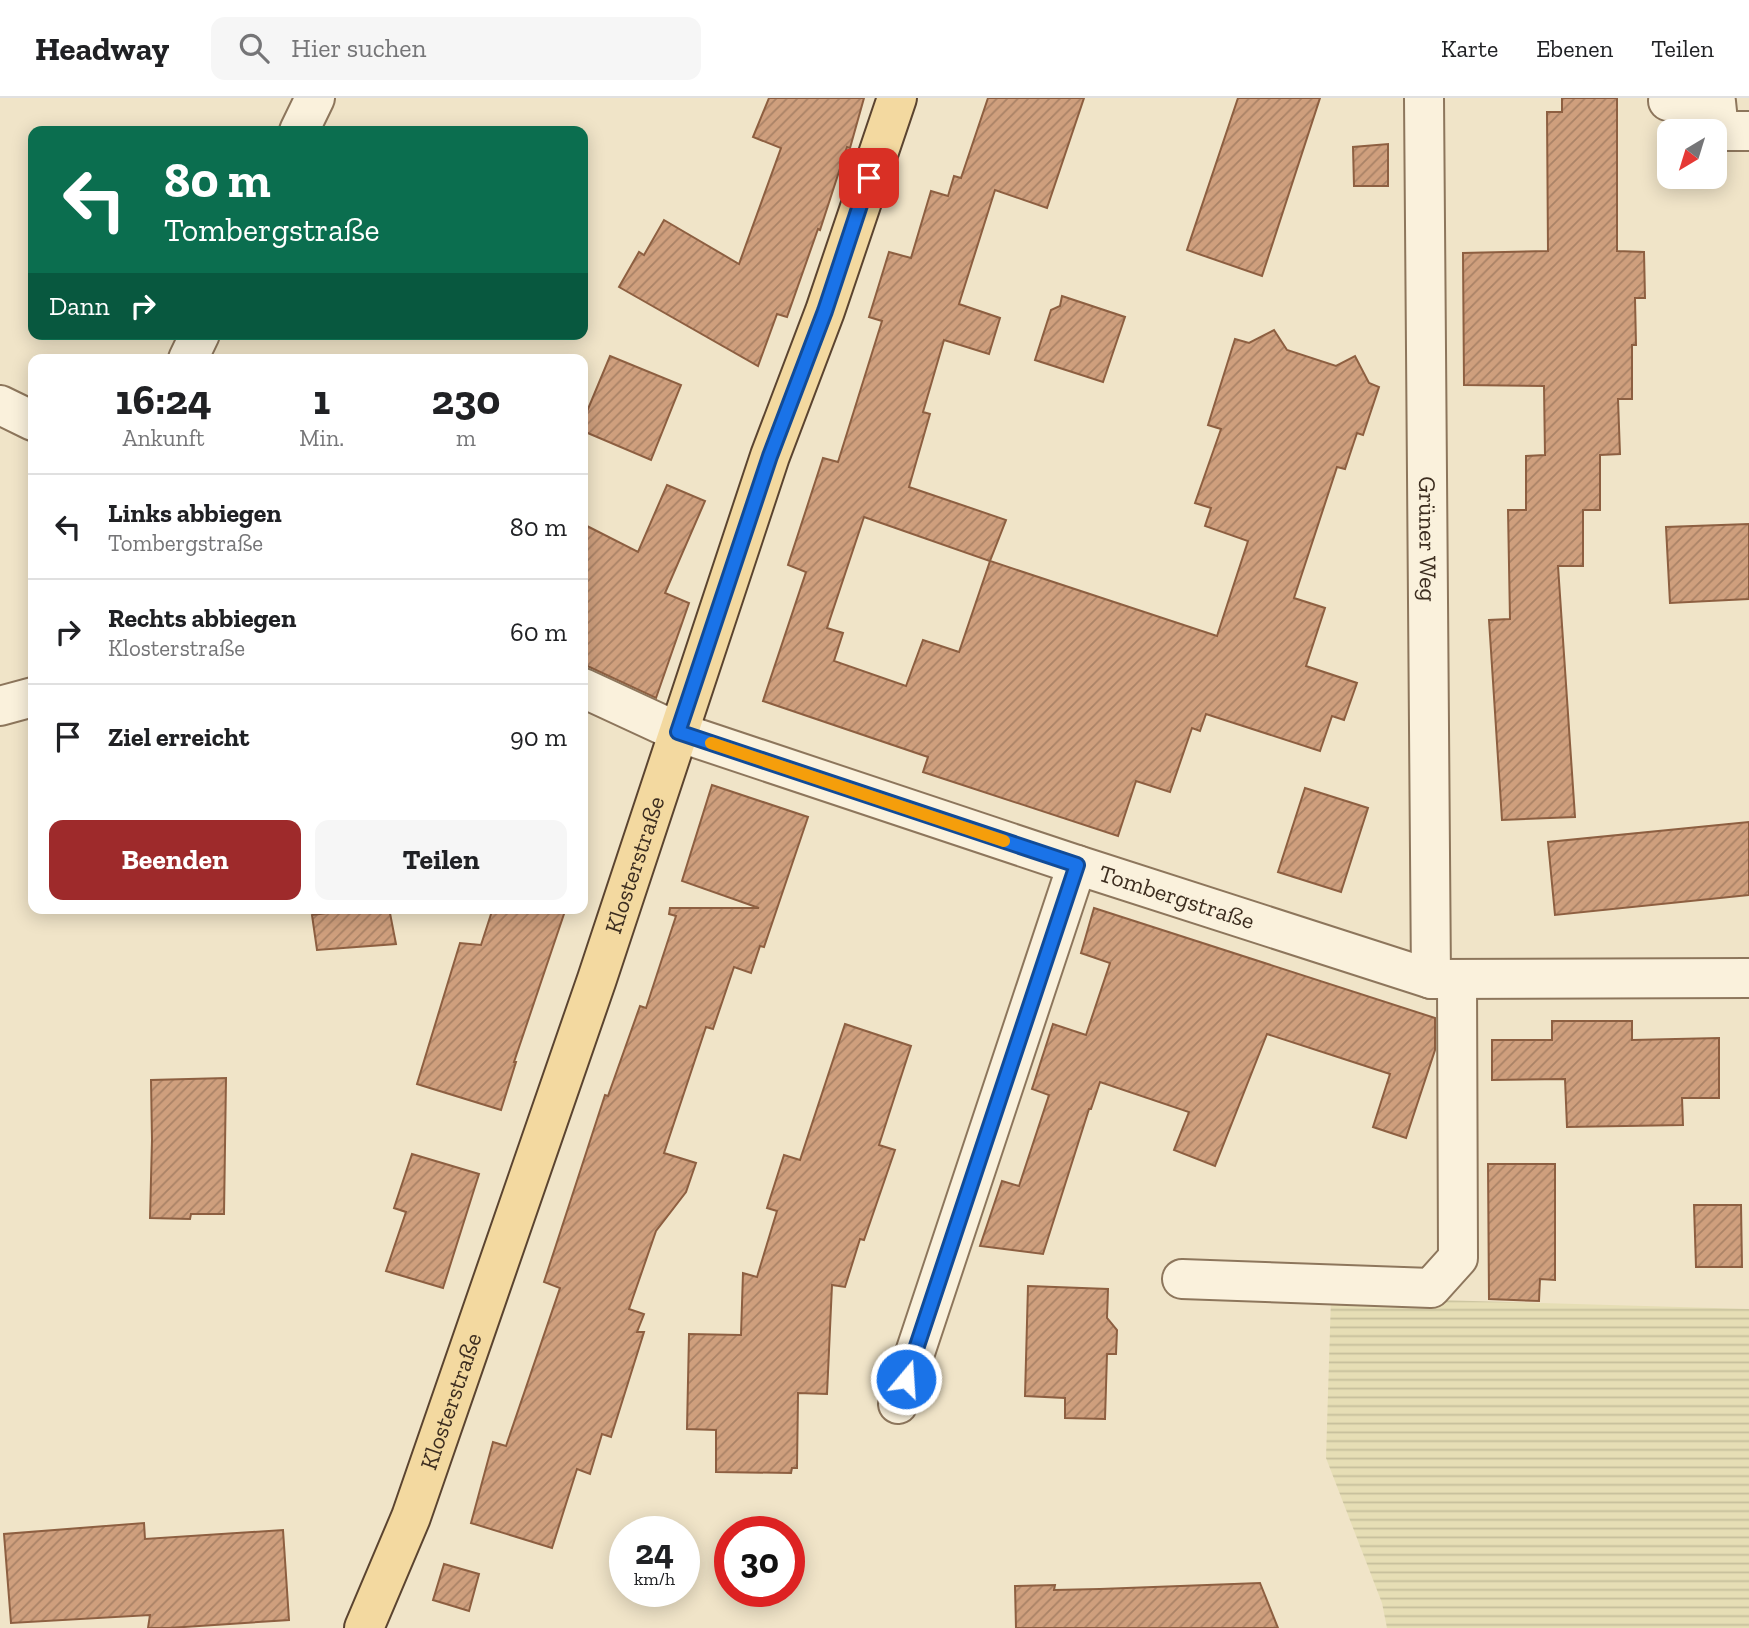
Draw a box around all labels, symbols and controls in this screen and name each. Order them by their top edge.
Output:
search box [211,17,701,80]
text: Headway [35,29,169,68]
icon: search [235,29,273,67]
text: Hier suchen [291,32,426,64]
text: Karte [1441,34,1498,63]
text: Ebenen [1536,34,1613,63]
text: Teilen [1651,34,1714,63]
north arrow [1657,119,1727,189]
map controls [1657,119,1727,189]
pin [839,148,899,208]
text: 80 m [164,151,271,210]
icon: left [49,154,140,245]
icon: arrive [850,159,888,197]
text: Tombergstraße [164,211,380,249]
icon: right [124,287,162,325]
text: Dann [49,290,110,322]
text: 16:24 [115,374,212,425]
text: 1 [313,374,330,425]
text: 230 [431,374,501,425]
text: Ankunft [123,424,205,452]
text: Min. [299,424,344,452]
text: m [456,424,476,452]
street label: Grüner Weg [1413,476,1443,602]
text: Links abbiegen [108,497,282,529]
icon: left [49,508,87,546]
text: 80 m [510,511,567,543]
text: Tombergstraße [108,529,263,557]
text: Rechts abbiegen [108,602,296,634]
icon: right [49,613,87,651]
text: 60 m [510,616,567,648]
text: Klosterstraße [108,634,245,662]
icon: arrive [49,718,87,756]
text: Ziel erreicht [108,721,249,753]
text: 90 m [510,721,567,753]
street label: Klosterstraße [598,792,670,937]
button: Beenden [49,820,301,900]
button: Teilen [315,820,567,900]
street label: Tombergstraße [1095,858,1258,935]
street label: Klosterstraße [413,1329,488,1473]
position arrow [869,1342,943,1416]
speed limit sign: 30 [714,1516,805,1607]
text: 24 [635,1531,674,1573]
text: km/h [634,1568,675,1590]

